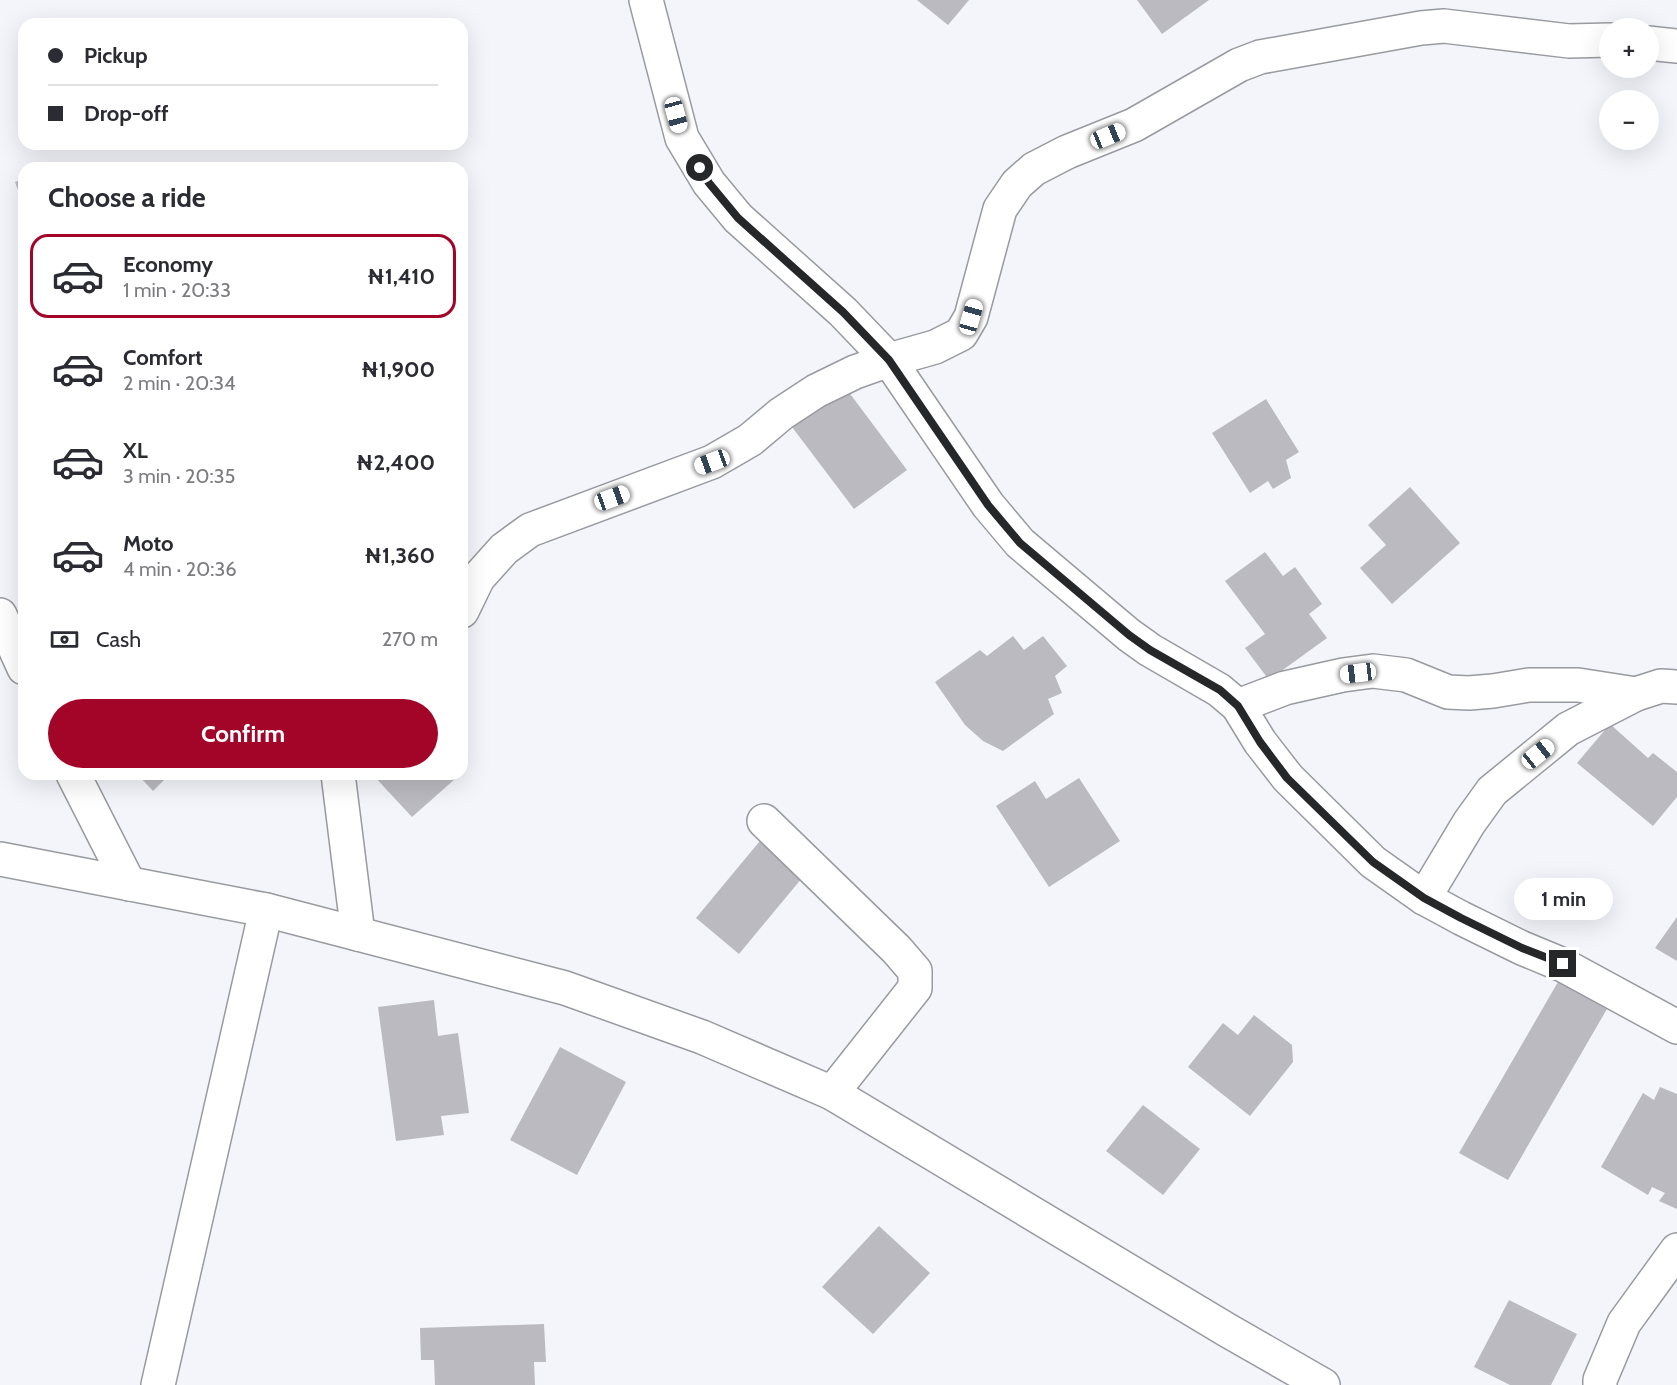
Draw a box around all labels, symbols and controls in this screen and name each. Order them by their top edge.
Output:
map controls [1599,18,1659,150]
button: + [1599,18,1659,78]
text: Pickup [84,42,148,69]
button: − [1599,90,1659,150]
car [663,95,689,135]
text: Drop-off [84,100,168,127]
car [1088,121,1128,151]
route start [686,154,713,181]
text: Choose a ride [48,181,206,214]
icon: car [51,249,105,303]
text: Economy [123,251,213,278]
text: ₦1,410 [367,263,435,290]
text: 1 min · 20:33 [123,278,231,302]
car [957,297,985,337]
icon: car [51,342,105,396]
text: Comfort [123,344,202,371]
text: ₦1,900 [361,356,435,383]
text: 2 min · 20:34 [123,371,236,395]
icon: car [51,435,105,489]
text: XL [123,437,148,464]
car [692,447,732,477]
text: ₦2,400 [356,449,435,476]
text: 3 min · 20:35 [123,464,235,488]
car [592,483,632,513]
icon: car [51,528,105,582]
text: Moto [123,530,174,557]
text: ₦1,360 [364,542,435,569]
text: 4 min · 20:36 [123,557,237,581]
icon: cash [48,623,81,656]
text: Cash [96,626,141,653]
text: 270 m [382,627,438,651]
car [1339,662,1377,684]
button: Confirm [48,699,438,768]
car [1518,736,1558,772]
callout: 1 min [1514,877,1612,919]
text: 1 min [1541,887,1586,911]
route end [1549,950,1576,977]

